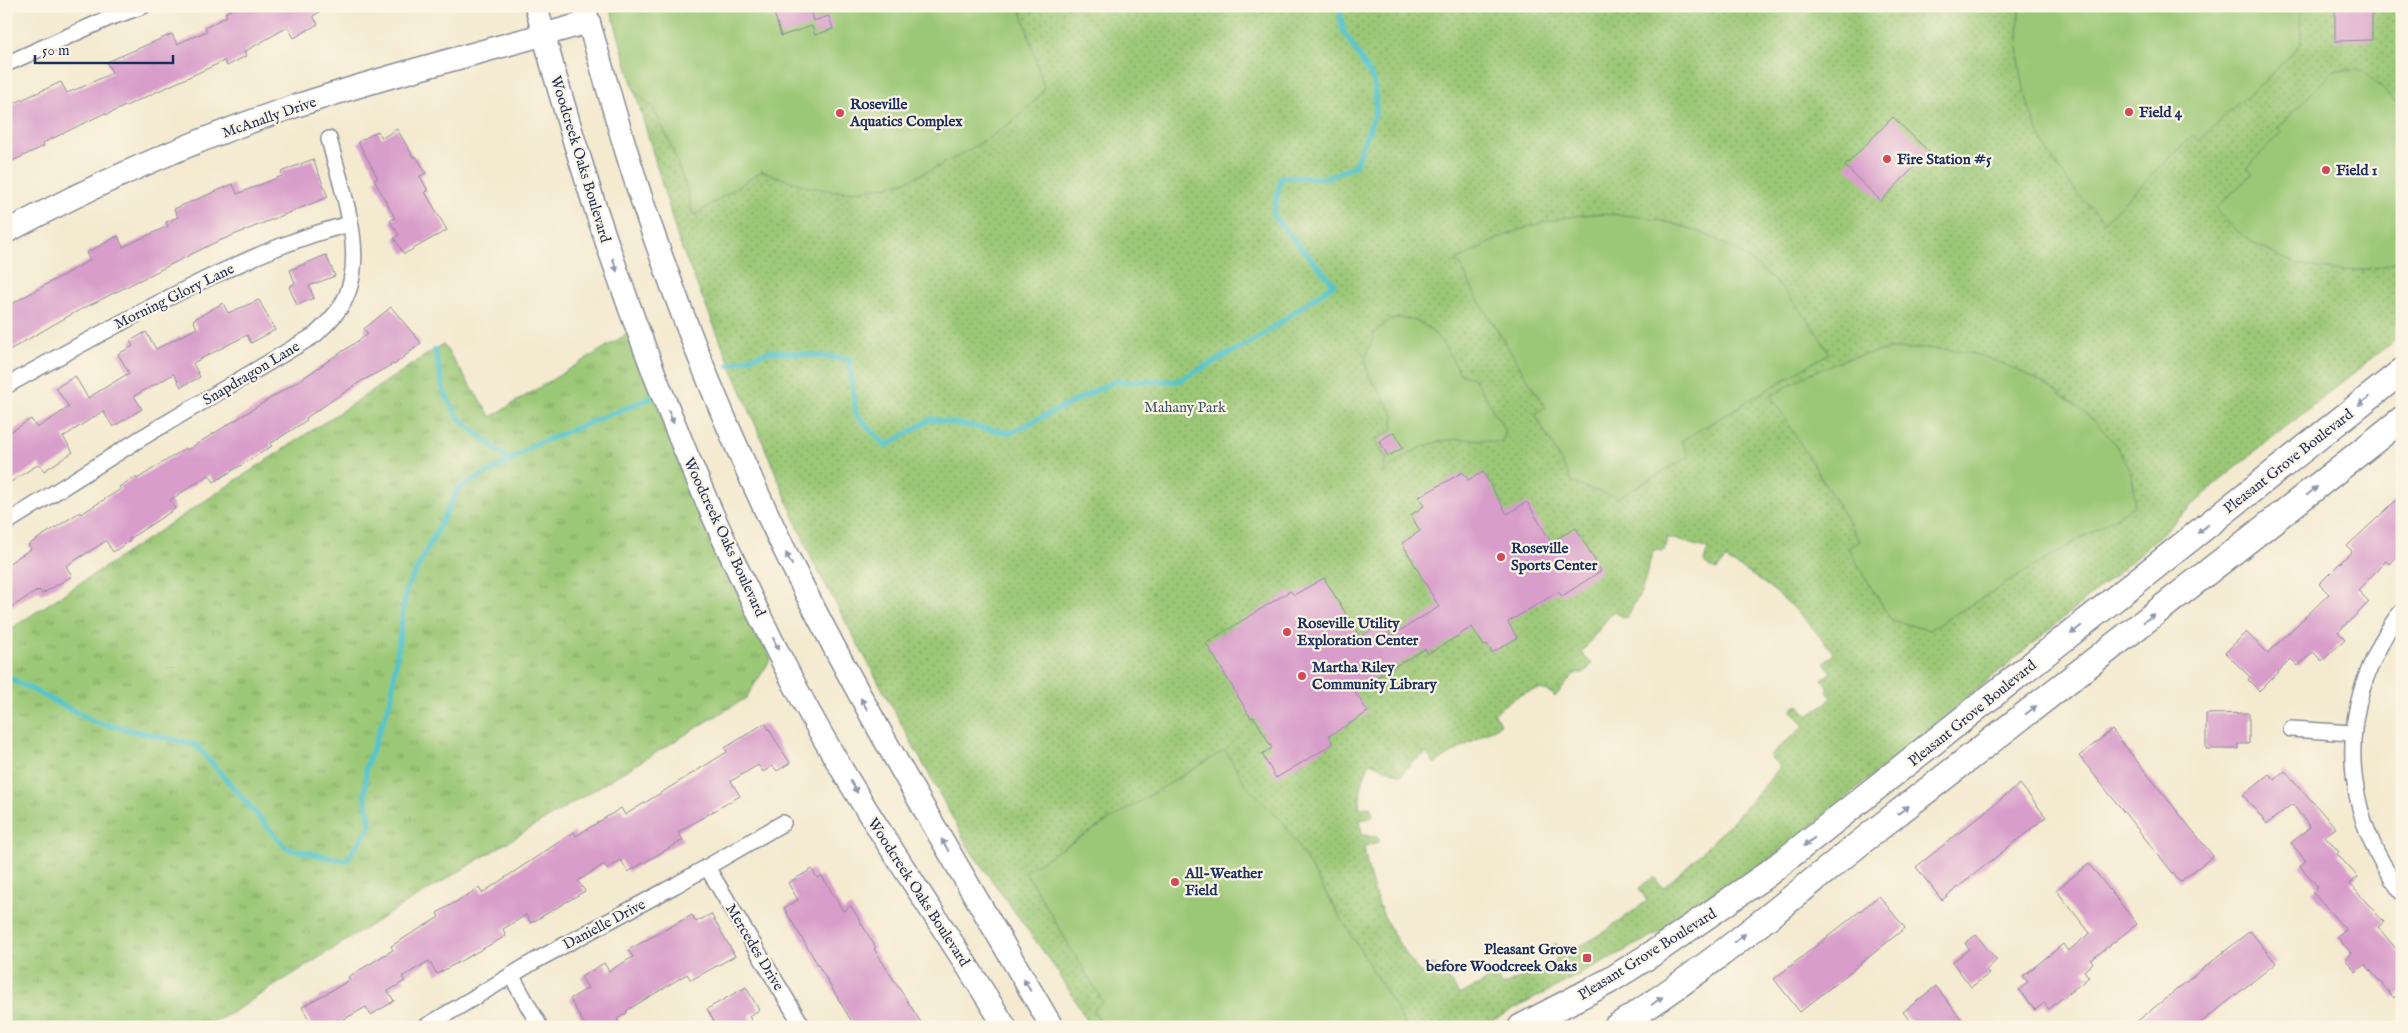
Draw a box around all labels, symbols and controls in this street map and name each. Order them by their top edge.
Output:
scale bar [35,32,172,64]
text: 50 m [42,41,70,60]
street label: Woodcreek Oaks Boulevard [546,73,615,246]
street label: McAnally Drive [219,92,319,143]
place label: Roseville Aquatics Complex [849,95,963,131]
place label: Field 4 [2139,103,2183,122]
marker: Field 4 [2123,106,2135,118]
marker: Roseville Aquatics Complex [834,107,846,119]
place label: Fire Station #5 [1897,150,1992,169]
marker: Fire Station #5 [1881,153,1893,165]
place label: Field 1 [2336,161,2378,180]
marker: Field 1 [2320,164,2332,176]
one-way arrow [611,258,619,273]
street label: Morning Glory Lane [111,259,237,334]
street label: Snapdragon Lane [199,337,303,410]
one-way arrow [2357,396,2370,407]
park label: Mahany Park [1144,398,1227,417]
street label: Pleasant Grove Boulevard [2220,404,2358,518]
one-way arrow [668,410,675,425]
street label: Woodcreek Oaks Boulevard [679,455,770,621]
one-way arrow [2305,485,2318,496]
one-way arrow [2196,524,2209,535]
place label: Roseville Sports Center [1511,539,1598,575]
marker: Roseville Sports Center [1495,551,1507,563]
one-way arrow [785,552,793,567]
one-way arrow [2143,613,2156,624]
place label: Roseville Utility Exploration Center [1297,614,1419,650]
one-way arrow [2069,625,2082,636]
marker: Roseville Utility Exploration Center [1281,626,1293,638]
one-way arrow [772,637,780,651]
street label: Pleasant Grove Boulevard [1904,655,2041,771]
place label: Martha Riley Community Library [1312,658,1438,694]
marker: Martha Riley Community Library [1296,670,1308,682]
one-way arrow [859,697,868,711]
one-way arrow [2024,705,2038,715]
one-way arrow [849,780,858,793]
one-way arrow [1896,804,1909,815]
street label: Woodcreek Oaks Boulevard [863,814,974,971]
one-way arrow [1803,837,1816,848]
one-way arrow [940,838,949,851]
place label: All-Weather Field [1184,864,1263,900]
marker: All-Weather Field [1169,876,1181,888]
street label: Danielle Drive [560,895,649,954]
street label: Mercedes Drive [721,900,788,994]
street label: Pleasant Grove Boulevard [1575,904,1721,1005]
one-way arrow [1733,932,1746,943]
place label: Pleasant Grove before Woodcreek Oaks [1425,940,1578,976]
marker: Pleasant Grove before Woodcreek Oaks [1581,952,1593,964]
one-way arrow [1023,978,1032,991]
one-way arrow [1650,996,1664,1006]

